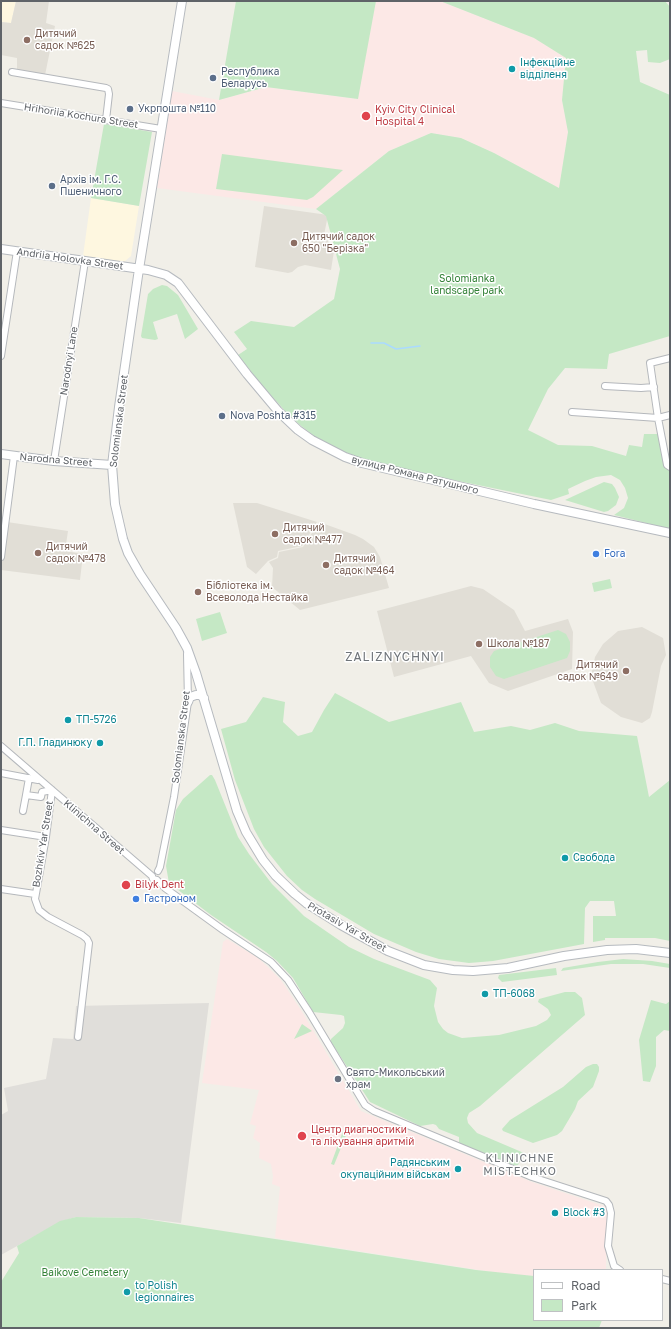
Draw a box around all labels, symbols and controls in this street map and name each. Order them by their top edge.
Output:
place label: Дитячий садок №625 [35,28,95,52]
marker: Дитячий садок №625 [22,35,32,45]
place label: Інфекційне відділеня [520,57,575,80]
marker: Інфекційне відділеня [507,64,517,74]
place label: Республика Беларусь [221,66,279,90]
marker: Республика Беларусь [208,73,218,83]
street label: Hrihoriia Kochura Street [23,101,139,131]
place label: Укрпошта №110 [138,103,216,115]
marker: Укрпошта №110 [125,104,135,114]
place label: Kyiv City Clinical Hospital 4 [375,104,455,128]
marker: Kyiv City Clinical Hospital 4 [360,110,372,122]
place label: Архів ім. Г.С. Пшеничного [60,174,122,198]
marker: Архів ім. Г.С. Пшеничного [47,181,57,191]
place label: Дитячий садок 650 "Берізка" [302,231,375,254]
marker: Дитячий садок 650 "Берізка" [289,238,299,248]
street label: Andriia Holovka Street [16,246,124,272]
park label: Solomianka landscape park [430,273,504,296]
street label: Narodnyi Lane [58,326,80,396]
street label: Solomianska Street [107,374,131,468]
place label: Nova Poshta #315 [230,410,316,422]
marker: Nova Poshta #315 [217,411,227,421]
street label: Narodna Street [19,451,93,469]
street label: вулиця Романа Ратушного [350,453,480,497]
place label: Дитячий садок №477 [283,522,342,546]
marker: Дитячий садок №477 [270,529,280,539]
place label: Дитячий садок №478 [46,541,106,564]
marker: Дитячий садок №478 [33,548,43,558]
place label: Fora [604,548,625,560]
marker: Fora [591,549,601,559]
place label: Дитячий садок №464 [334,553,395,576]
marker: Дитячий садок №464 [321,560,331,570]
place label: Бібліотека ім. Всеволода Нестайка [206,580,308,604]
marker: Бібліотека ім. Всеволода Нестайка [193,587,203,597]
place label: Школа №187 [487,638,549,650]
marker: Школа №187 [474,639,484,649]
district label: ZALIZNYCHNYI [345,650,445,664]
place label: Дитячий садок №649 [557,659,618,682]
marker: Дитячий садок №649 [621,666,631,676]
street label: Solomianska Street [169,690,193,784]
place label: ТП-5726 [76,714,116,726]
marker: ТП-5726 [63,715,73,725]
place label: Г.П. Гладинюку [18,737,92,749]
marker: Г.П. Гладинюку [95,738,105,748]
street label: Klinichna Street [61,797,127,857]
street label: Bozhkiv Yar Street [30,800,56,888]
place label: Свобода [573,852,615,864]
marker: Свобода [560,853,570,863]
marker: Bilyk Dent [120,879,132,891]
place label: Bilyk Dent [135,879,184,891]
place label: Гастроном [144,893,196,905]
marker: Гастроном [131,894,141,904]
street label: Protasiv Yar Street [305,899,389,955]
place label: ТП-6068 [493,988,535,1000]
marker: ТП-6068 [480,989,490,999]
place label: Свято-Микольський храм [346,1067,445,1090]
marker: Свято-Микольський храм [333,1074,343,1084]
place label: Центр диагностики та лікування аритмій [311,1124,414,1148]
marker: Центр диагностики та лікування аритмій [296,1130,308,1142]
district label: KLINICHNE MISTECHKO [483,1152,557,1178]
place label: Радянським окупаційним військам [340,1157,450,1180]
marker: Радянським окупаційним військам [453,1164,463,1174]
place label: Block #3 [563,1207,605,1219]
marker: Block #3 [550,1208,560,1218]
park label: Baikove Cemetery [42,1267,128,1279]
legend [533,1269,663,1321]
text: Road [571,1278,600,1293]
place label: to Polish legionnaires [135,1280,194,1304]
marker: to Polish legionnaires [122,1287,132,1297]
text: Park [571,1298,597,1313]

